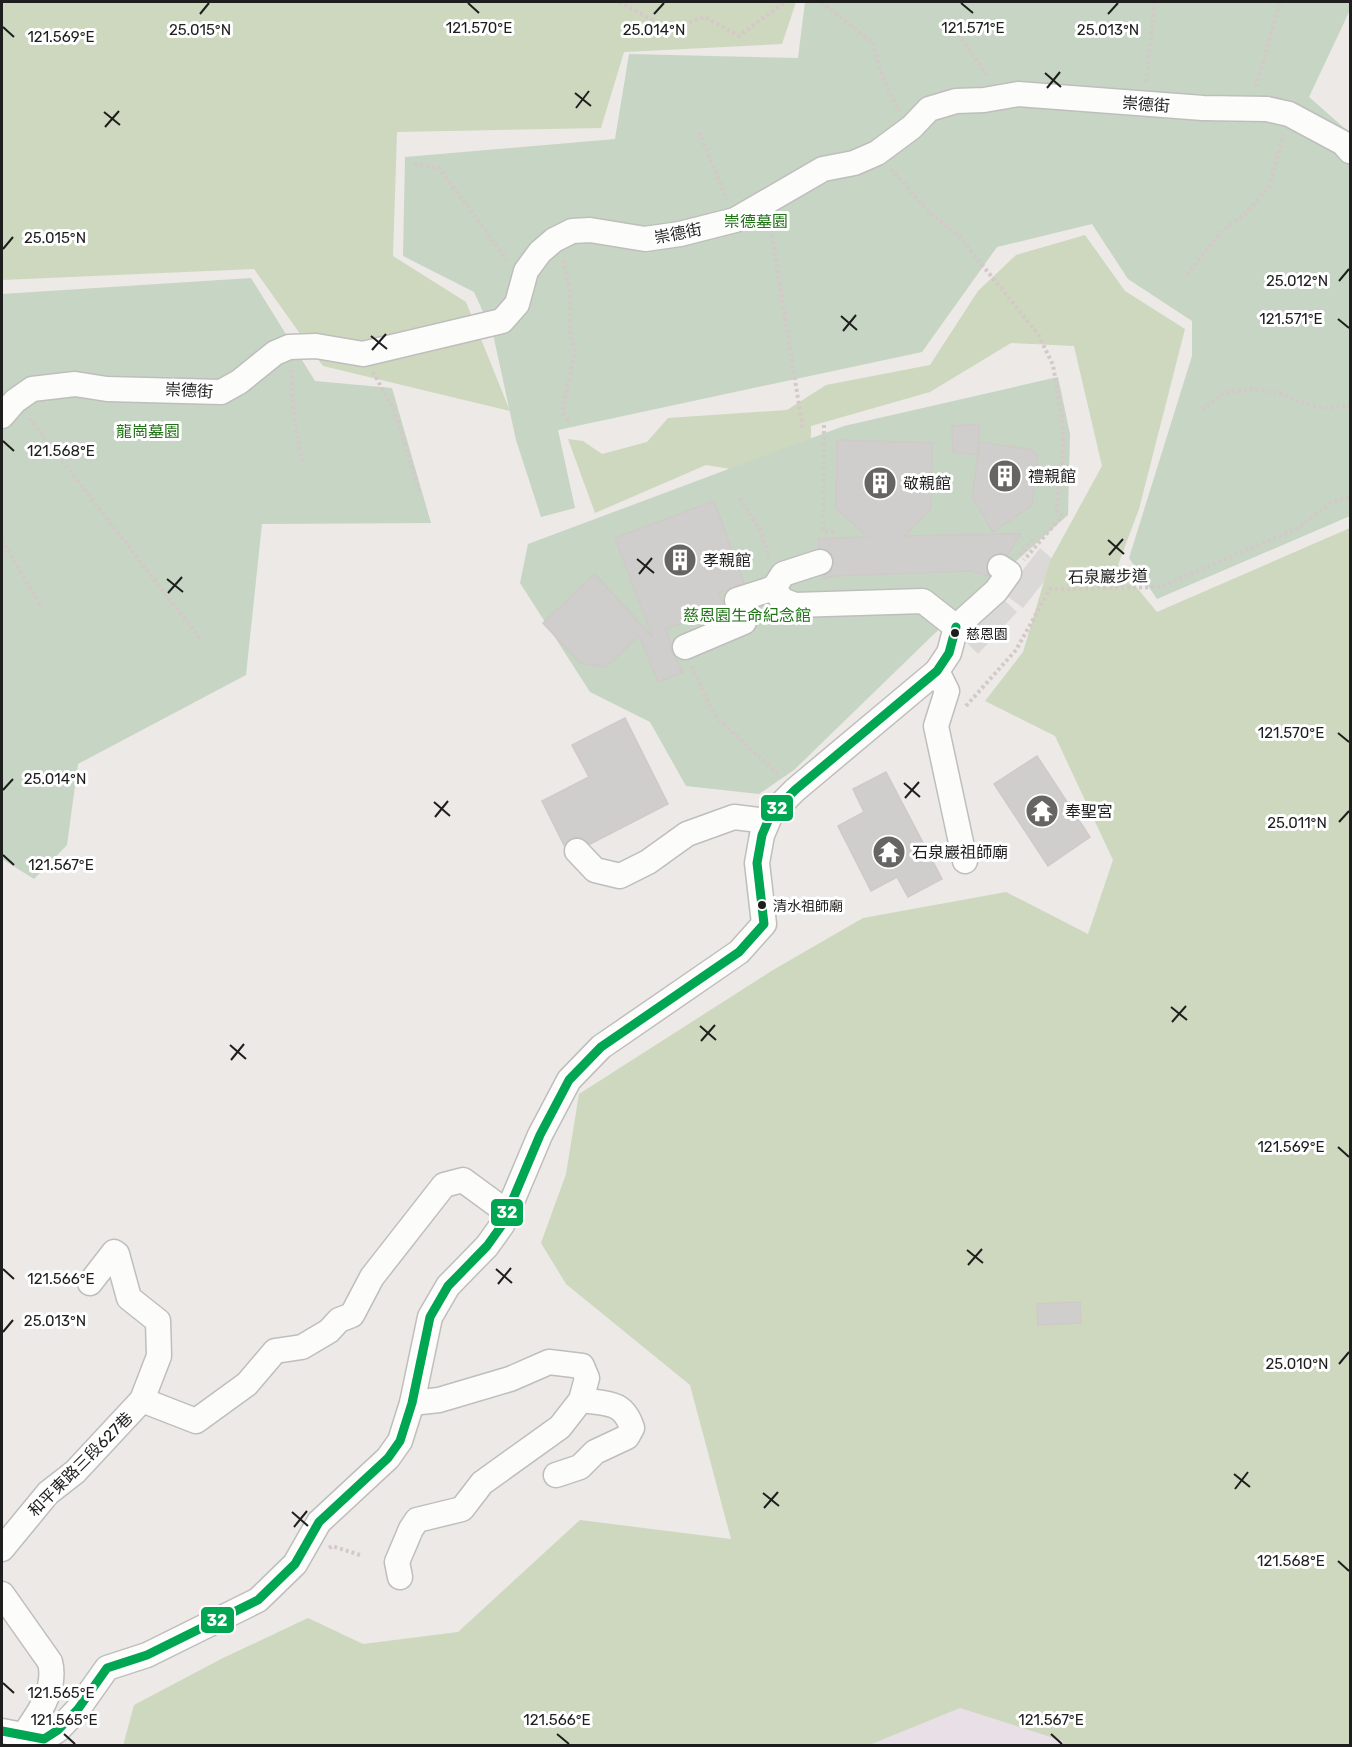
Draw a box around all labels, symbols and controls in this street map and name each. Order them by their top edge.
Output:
text: 121.570°E [446,19,512,37]
text: 121.571°E [941,19,1005,37]
text: 25.015°N [169,21,231,39]
text: 25.014°N [623,21,685,39]
text: 25.013°N [1077,21,1139,39]
text: 121.569°E [27,28,95,46]
street label: 崇德街 [1121,93,1171,116]
park label: 崇德墓園 [724,212,788,231]
street label: 崇德街 [653,220,703,247]
text: 25.015°N [24,229,86,247]
text: 25.012°N [1266,272,1328,290]
text: 121.571°E [1259,310,1323,328]
street label: 崇德街 [165,380,213,401]
park label: 龍崗墓園 [116,422,180,441]
text: 121.568°E [27,442,95,460]
building icon: 禮親館 [987,458,1023,494]
building icon: 敬親館 [862,465,898,501]
place label: 禮親館 [1028,467,1076,486]
place label: 敬親館 [903,474,951,493]
building icon: 孝親館 [662,542,698,578]
place label: 孝親館 [703,551,751,570]
street label: 石泉巖步道 [1068,566,1148,587]
park label: 慈恩園生命紀念館 [683,606,811,625]
place label: 慈恩園 [966,626,1008,643]
marker: 慈恩園 [949,627,961,639]
text: 121.570°E [1258,724,1324,742]
text: 25.014°N [24,770,86,788]
temple icon: 奉聖宮 [1024,793,1060,829]
line badge: 32 [760,794,794,822]
text: 32 [767,799,787,818]
place label: 奉聖宮 [1065,802,1113,821]
text: 25.011°N [1267,814,1327,832]
temple icon: 石泉巖祖師廟 [871,834,907,870]
place label: 石泉巖祖師廟 [912,843,1008,862]
text: 121.567°E [28,856,94,874]
place label: 清水祖師廟 [773,898,843,915]
marker: 清水祖師廟 [756,899,768,911]
text: 121.569°E [1257,1138,1325,1156]
line badge: 32 [490,1198,524,1227]
text: 32 [497,1203,517,1222]
text: 121.566°E [27,1270,95,1288]
text: 25.013°N [24,1312,86,1330]
text: 25.010°N [1266,1355,1328,1373]
street label: 和平東路三段627巷 [24,1408,136,1520]
text: 121.568°E [1257,1552,1325,1570]
line badge: 32 [200,1606,235,1634]
text: 32 [207,1611,227,1630]
text: 121.565°E [27,1684,95,1702]
text: 121.565°E [30,1711,98,1729]
text: 121.566°E [523,1711,591,1729]
text: 121.567°E [1018,1711,1084,1729]

